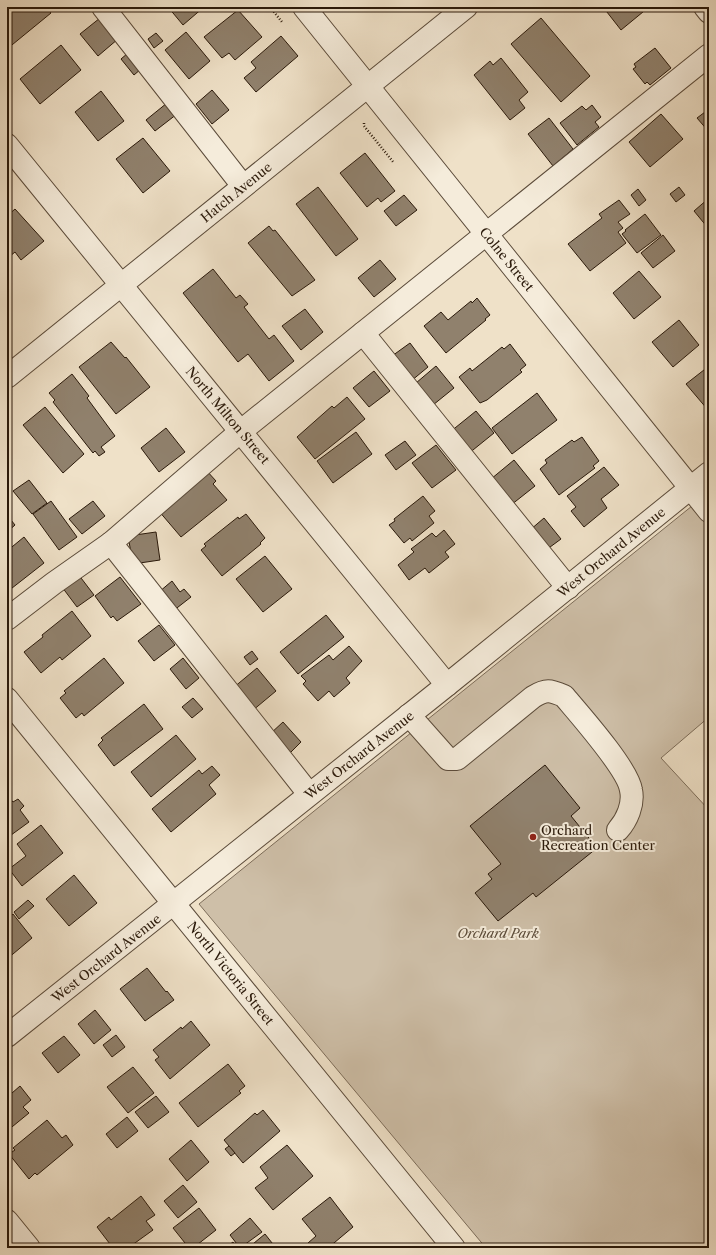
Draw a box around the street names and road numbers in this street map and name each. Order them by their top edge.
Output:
street label: Hatch Avenue [197,159,275,225]
street label: Colne Street [476,224,538,294]
street label: North Milton Street [183,363,274,467]
street label: West Orchard Avenue [553,504,668,601]
street label: West Orchard Avenue [300,707,417,803]
street label: West Orchard Avenue [47,910,164,1006]
street label: North Victoria Street [184,918,278,1028]

